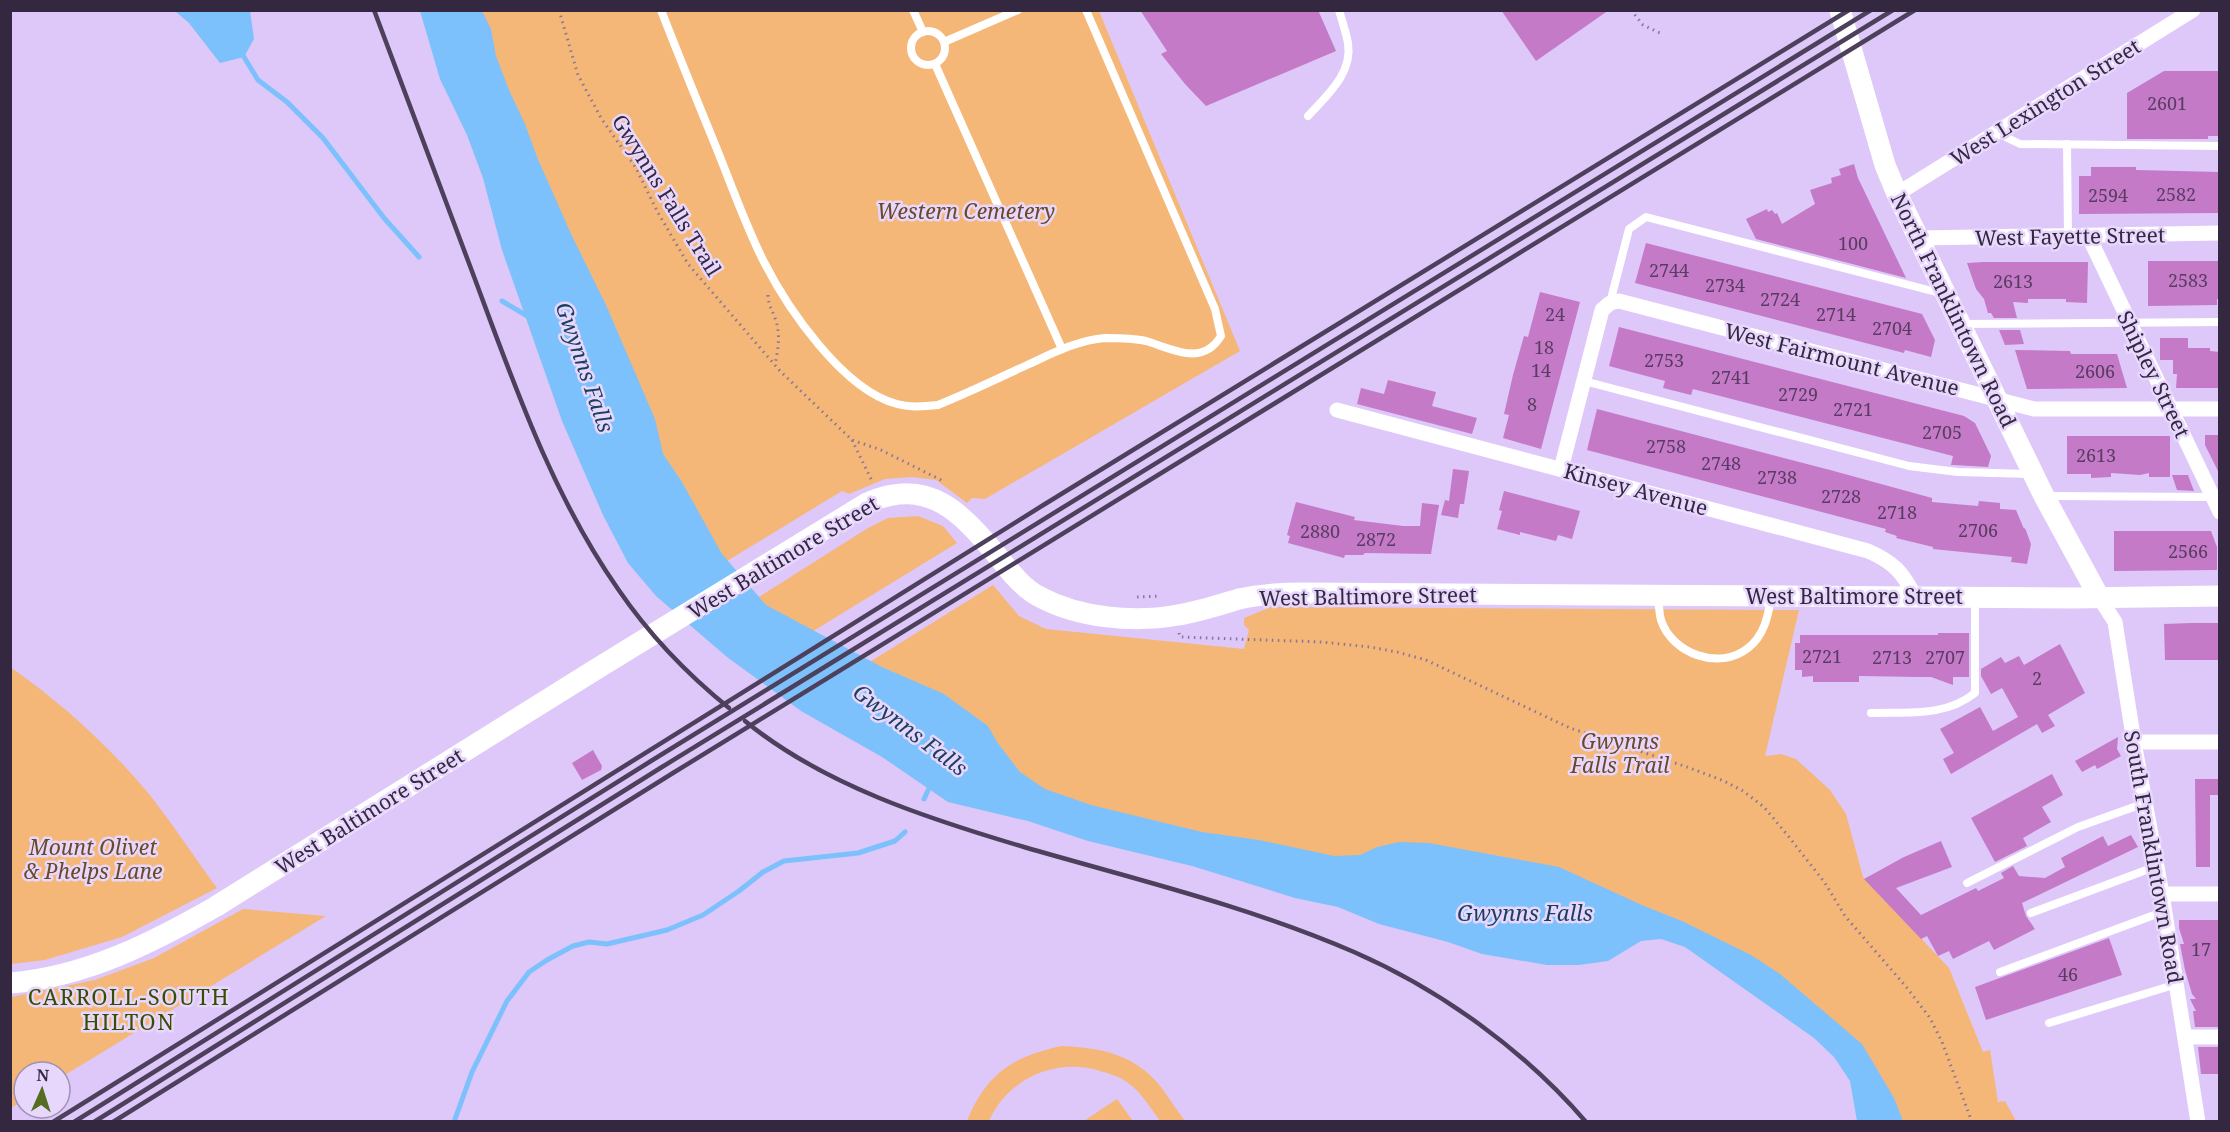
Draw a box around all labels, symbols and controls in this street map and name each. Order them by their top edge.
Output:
street label: West Lexington Street [1945,32,2145,172]
house number: 2601 [2147,91,2187,115]
street label: Gwynns Falls Trail [606,109,728,282]
house number: 2582 [2156,182,2196,206]
house number: 2594 [2088,183,2128,207]
street label: North Franklintown Road [1885,188,2023,432]
park label: Western Cemetery [877,197,1055,225]
street label: West Fayette Street [1975,220,2165,252]
house number: 100 [1838,231,1868,255]
house number: 2744 [1649,258,1689,282]
house number: 2583 [2168,268,2208,292]
house number: 2613 [1993,269,2033,293]
house number: 2734 [1705,273,1745,297]
house number: 2724 [1760,287,1800,311]
water label: Gwynns Falls [550,298,622,436]
house number: 24 [1545,302,1565,326]
house number: 2714 [1816,302,1856,326]
street label: Shipley Street [2111,306,2197,442]
street label: West Fairmount Avenue [1722,316,1962,402]
house number: 2704 [1872,316,1912,340]
house number: 18 [1534,335,1554,359]
house number: 2753 [1644,348,1684,372]
house number: 14 [1531,358,1551,382]
house number: 2606 [2075,359,2115,383]
house number: 2741 [1711,365,1751,389]
house number: 2729 [1778,382,1818,406]
house number: 8 [1527,392,1537,416]
house number: 2721 [1833,397,1873,421]
house number: 2705 [1922,420,1962,444]
house number: 2758 [1646,434,1686,458]
house number: 2613 [2076,443,2116,467]
house number: 2748 [1701,451,1741,475]
street label: Kinsey Avenue [1561,456,1711,522]
house number: 2738 [1757,465,1797,489]
house number: 2728 [1821,484,1861,508]
street label: West Baltimore Street [683,489,883,625]
house number: 2718 [1877,500,1917,524]
house number: 2706 [1958,518,1998,542]
house number: 2880 [1300,519,1340,543]
house number: 2872 [1356,527,1396,551]
house number: 2566 [2168,539,2208,563]
street label: West Baltimore Street [1259,580,1477,612]
street label: West Baltimore Street [1745,582,1963,610]
house number: 2721 [1802,644,1842,668]
house number: 2713 [1872,645,1912,669]
house number: 2707 [1925,645,1965,669]
house number: 2 [2032,666,2042,690]
water label: Gwynns Falls [848,676,974,782]
park label: Gwynns Falls Trail [1570,727,1670,779]
street label: South Franklintown Road [2118,728,2190,986]
street label: West Baltimore Street [269,741,469,881]
park label: Mount Olivet & Phelps Lane [24,833,162,885]
water label: Gwynns Falls [1457,897,1593,927]
house number: 17 [2191,937,2211,961]
house number: 46 [2058,962,2078,986]
district label: CARROLL-SOUTH HILTON [28,981,230,1036]
north arrow [12,1060,72,1120]
text: N [36,1064,50,1086]

